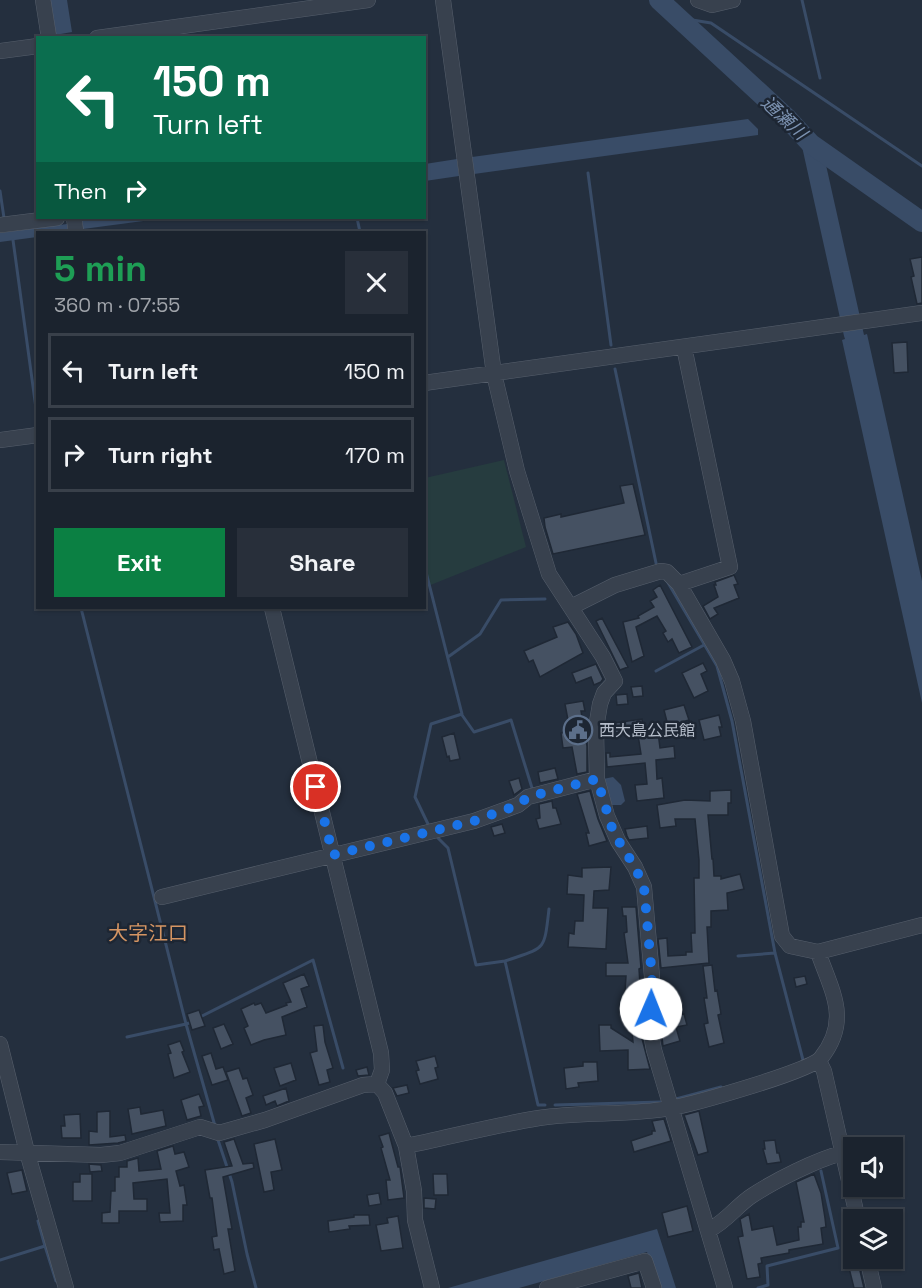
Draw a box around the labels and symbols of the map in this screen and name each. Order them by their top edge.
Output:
water label: 通瀬川 [757,91,813,146]
public building icon: 西大島公民館 [562,714,594,746]
place label: 西大島公民館 [599,720,695,741]
pin [290,761,341,812]
district label: 大字江口 [108,920,188,946]
position arrow [619,977,683,1041]

